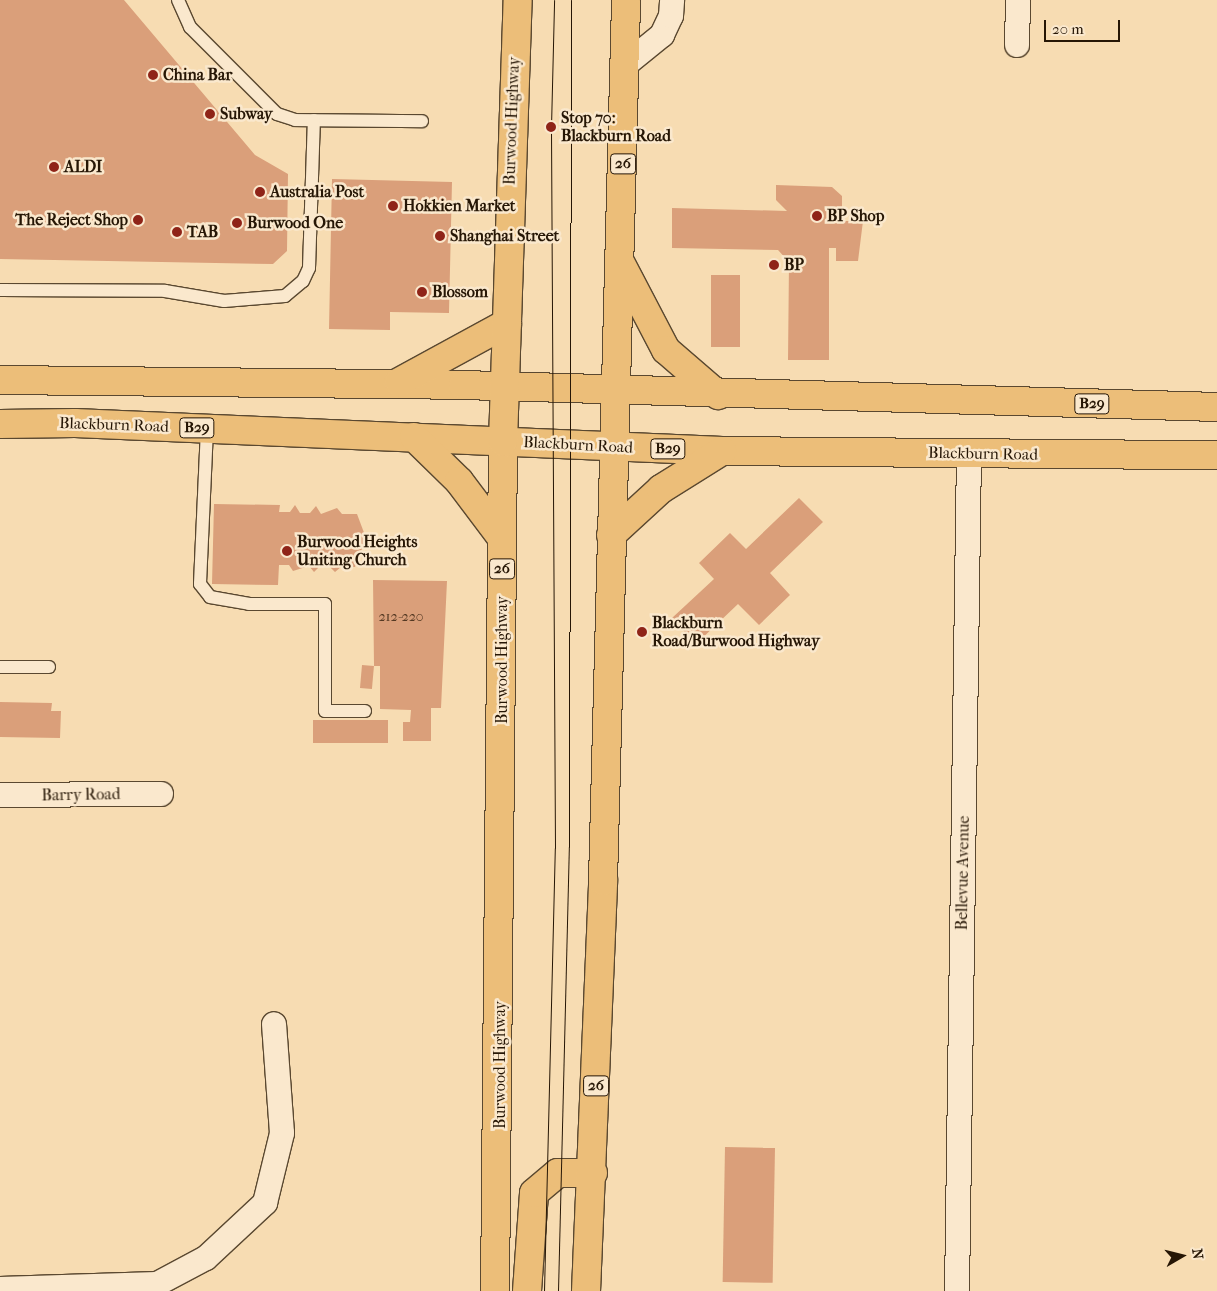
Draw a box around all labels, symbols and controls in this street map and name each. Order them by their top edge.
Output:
scale bar [1047,10,1123,42]
text: 20 m [1052,20,1084,38]
street label: Burwood Highway [500,57,524,185]
place label: China Bar [163,65,232,85]
marker: China Bar [147,69,159,81]
place label: Subway [220,104,273,124]
marker: Subway [204,108,216,120]
place label: Stop 70: Blackburn Road [561,108,671,146]
marker: Stop 70: Blackburn Road [545,121,557,133]
road number: 26 [609,152,637,176]
place label: ALDI [64,157,102,177]
marker: ALDI [48,161,60,173]
place label: Australia Post [270,182,364,202]
marker: Australia Post [254,186,266,198]
place label: Hokkien Market [403,196,516,216]
marker: Hokkien Market [387,200,399,212]
place label: BP Shop [827,206,884,226]
place label: The Reject Shop [15,210,128,230]
marker: BP Shop [811,210,823,222]
place label: Burwood One [247,213,343,233]
marker: The Reject Shop [132,214,144,226]
marker: Burwood One [231,217,243,229]
place label: TAB [187,222,218,242]
marker: TAB [171,226,183,238]
place label: Shanghai Street [450,226,559,246]
marker: Shanghai Street [434,230,446,242]
place label: BP [784,255,804,275]
marker: BP [768,259,780,271]
place label: Blossom [432,282,488,302]
marker: Blossom [416,286,428,298]
road number: B29 [1073,392,1111,416]
street label: Blackburn Road [59,413,169,437]
road number: B29 [178,416,216,440]
street label: Blackburn Road [523,433,633,457]
road number: B29 [649,436,687,462]
street label: Blackburn Road [928,443,1038,465]
place label: Burwood Heights Uniting Church [297,532,417,570]
marker: Burwood Heights Uniting Church [281,545,293,557]
road number: 26 [488,556,516,582]
street label: Burwood Highway [492,596,512,724]
house number: 212-220 [378,609,424,625]
place label: Blackburn Road/Burwood Highway [652,613,820,651]
marker: Blackburn Road/Burwood Highway [636,626,648,638]
street label: Barry Road [41,785,121,805]
street label: Bellevue Avenue [952,815,974,931]
street label: Burwood Highway [490,1001,510,1129]
road number: 26 [582,1074,610,1098]
north arrow [1157,1231,1207,1281]
text: N [1188,1247,1207,1260]

